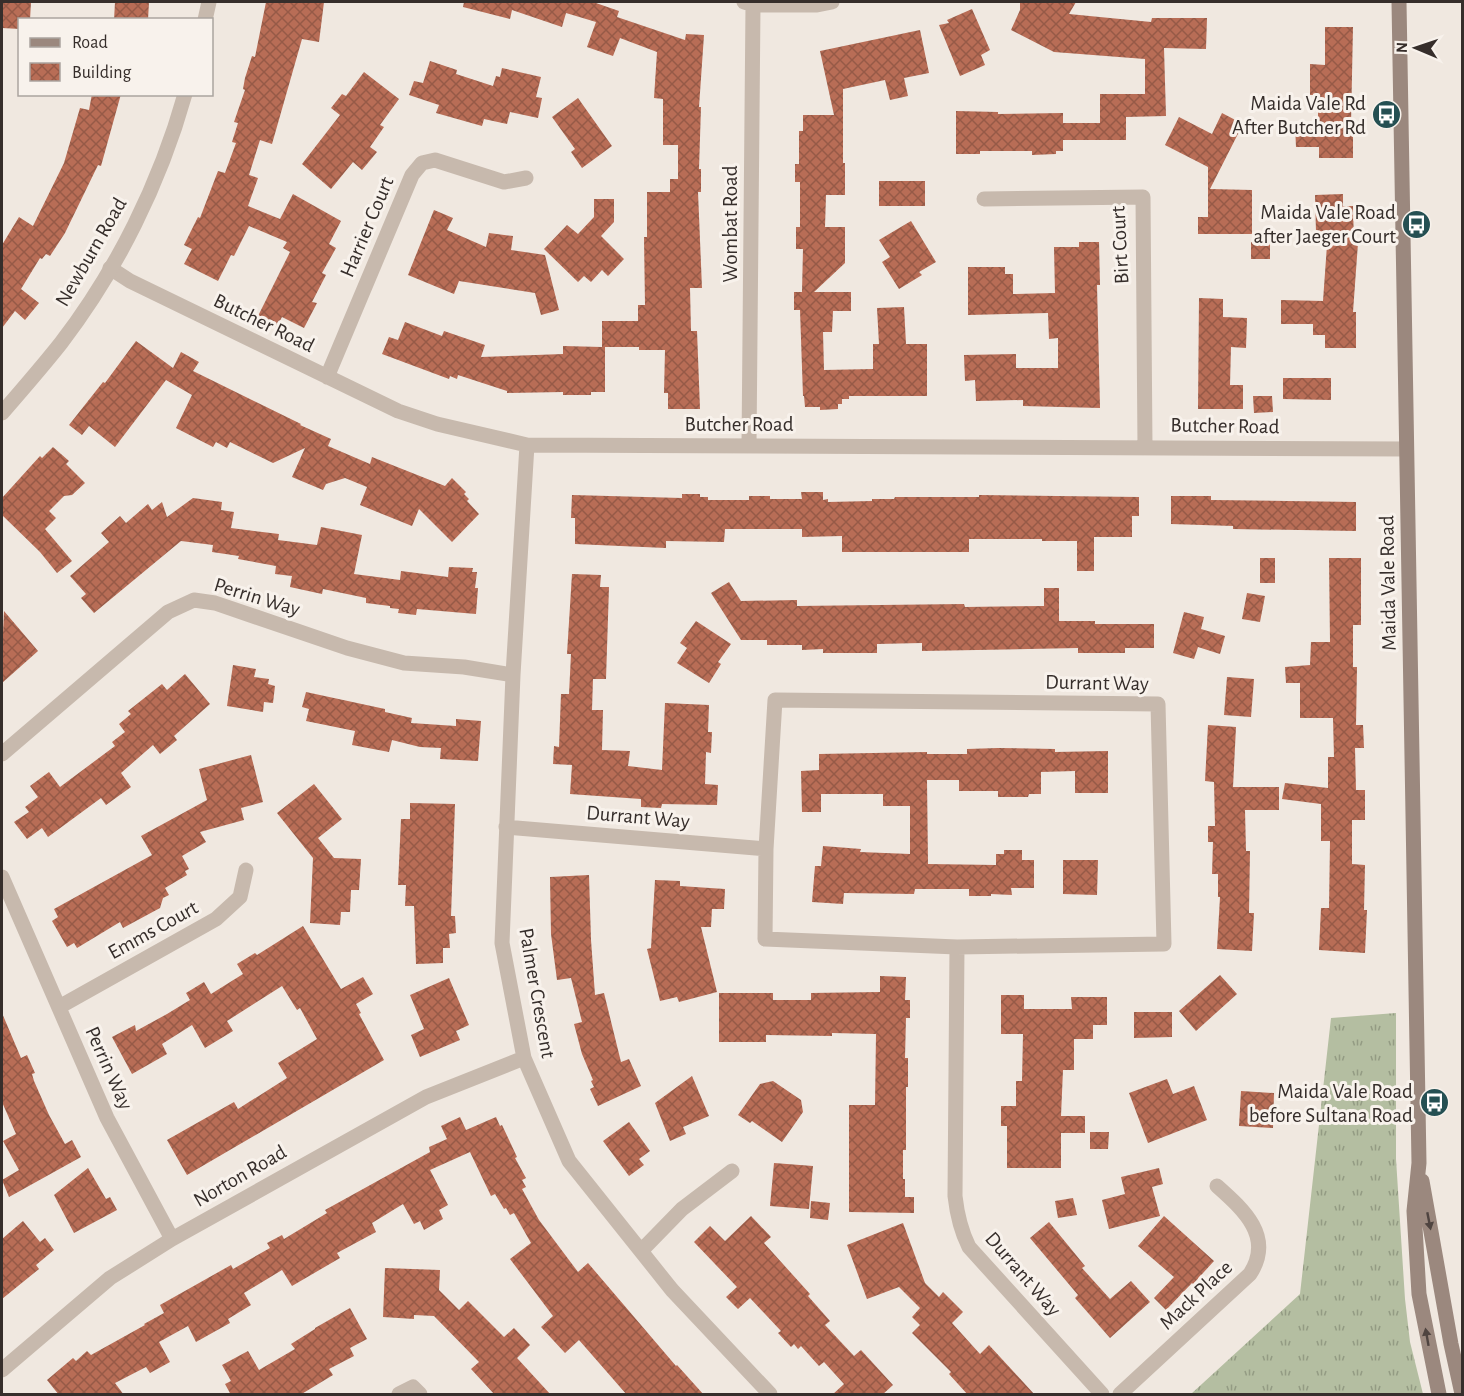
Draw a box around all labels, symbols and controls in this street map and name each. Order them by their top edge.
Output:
legend [18,18,213,96]
north arrow [1386,18,1446,78]
text: Road [72,34,108,52]
text: N [1394,42,1410,53]
text: Building [72,64,132,82]
place label: Maida Vale Rd After Butcher Rd [1232,93,1366,138]
bus stop icon: Maida Vale Rd After Butcher Rd [1371,99,1403,131]
street label: Wombat Road [720,165,741,283]
street label: Harrier Court [336,173,398,280]
street label: Newburn Road [51,194,131,310]
place label: Maida Vale Road after Jaeger Court [1253,202,1396,247]
street label: Birt Court [1107,205,1133,285]
bus stop icon: Maida Vale Road after Jaeger Court [1401,208,1433,240]
street label: Butcher Road [210,290,318,356]
street label: Butcher Road [684,414,794,435]
street label: Butcher Road [1170,415,1280,437]
street label: Maida Vale Road [1376,515,1400,651]
street label: Perrin Way [212,574,303,620]
street label: Durrant Way [1045,672,1149,694]
street label: Durrant Way [585,802,691,832]
street label: Emms Court [104,897,202,963]
street label: Palmer Crescent [515,926,559,1060]
street label: Perrin Way [81,1023,137,1113]
place label: Maida Vale Road before Sultana Road [1249,1081,1413,1126]
bus stop icon: Maida Vale Road before Sultana Road [1418,1087,1450,1119]
street label: Norton Road [190,1141,290,1211]
one-way arrow [1425,1212,1434,1231]
street label: Durrant Way [981,1228,1065,1320]
street label: Mack Place [1156,1256,1236,1334]
one-way arrow [1422,1328,1431,1347]

